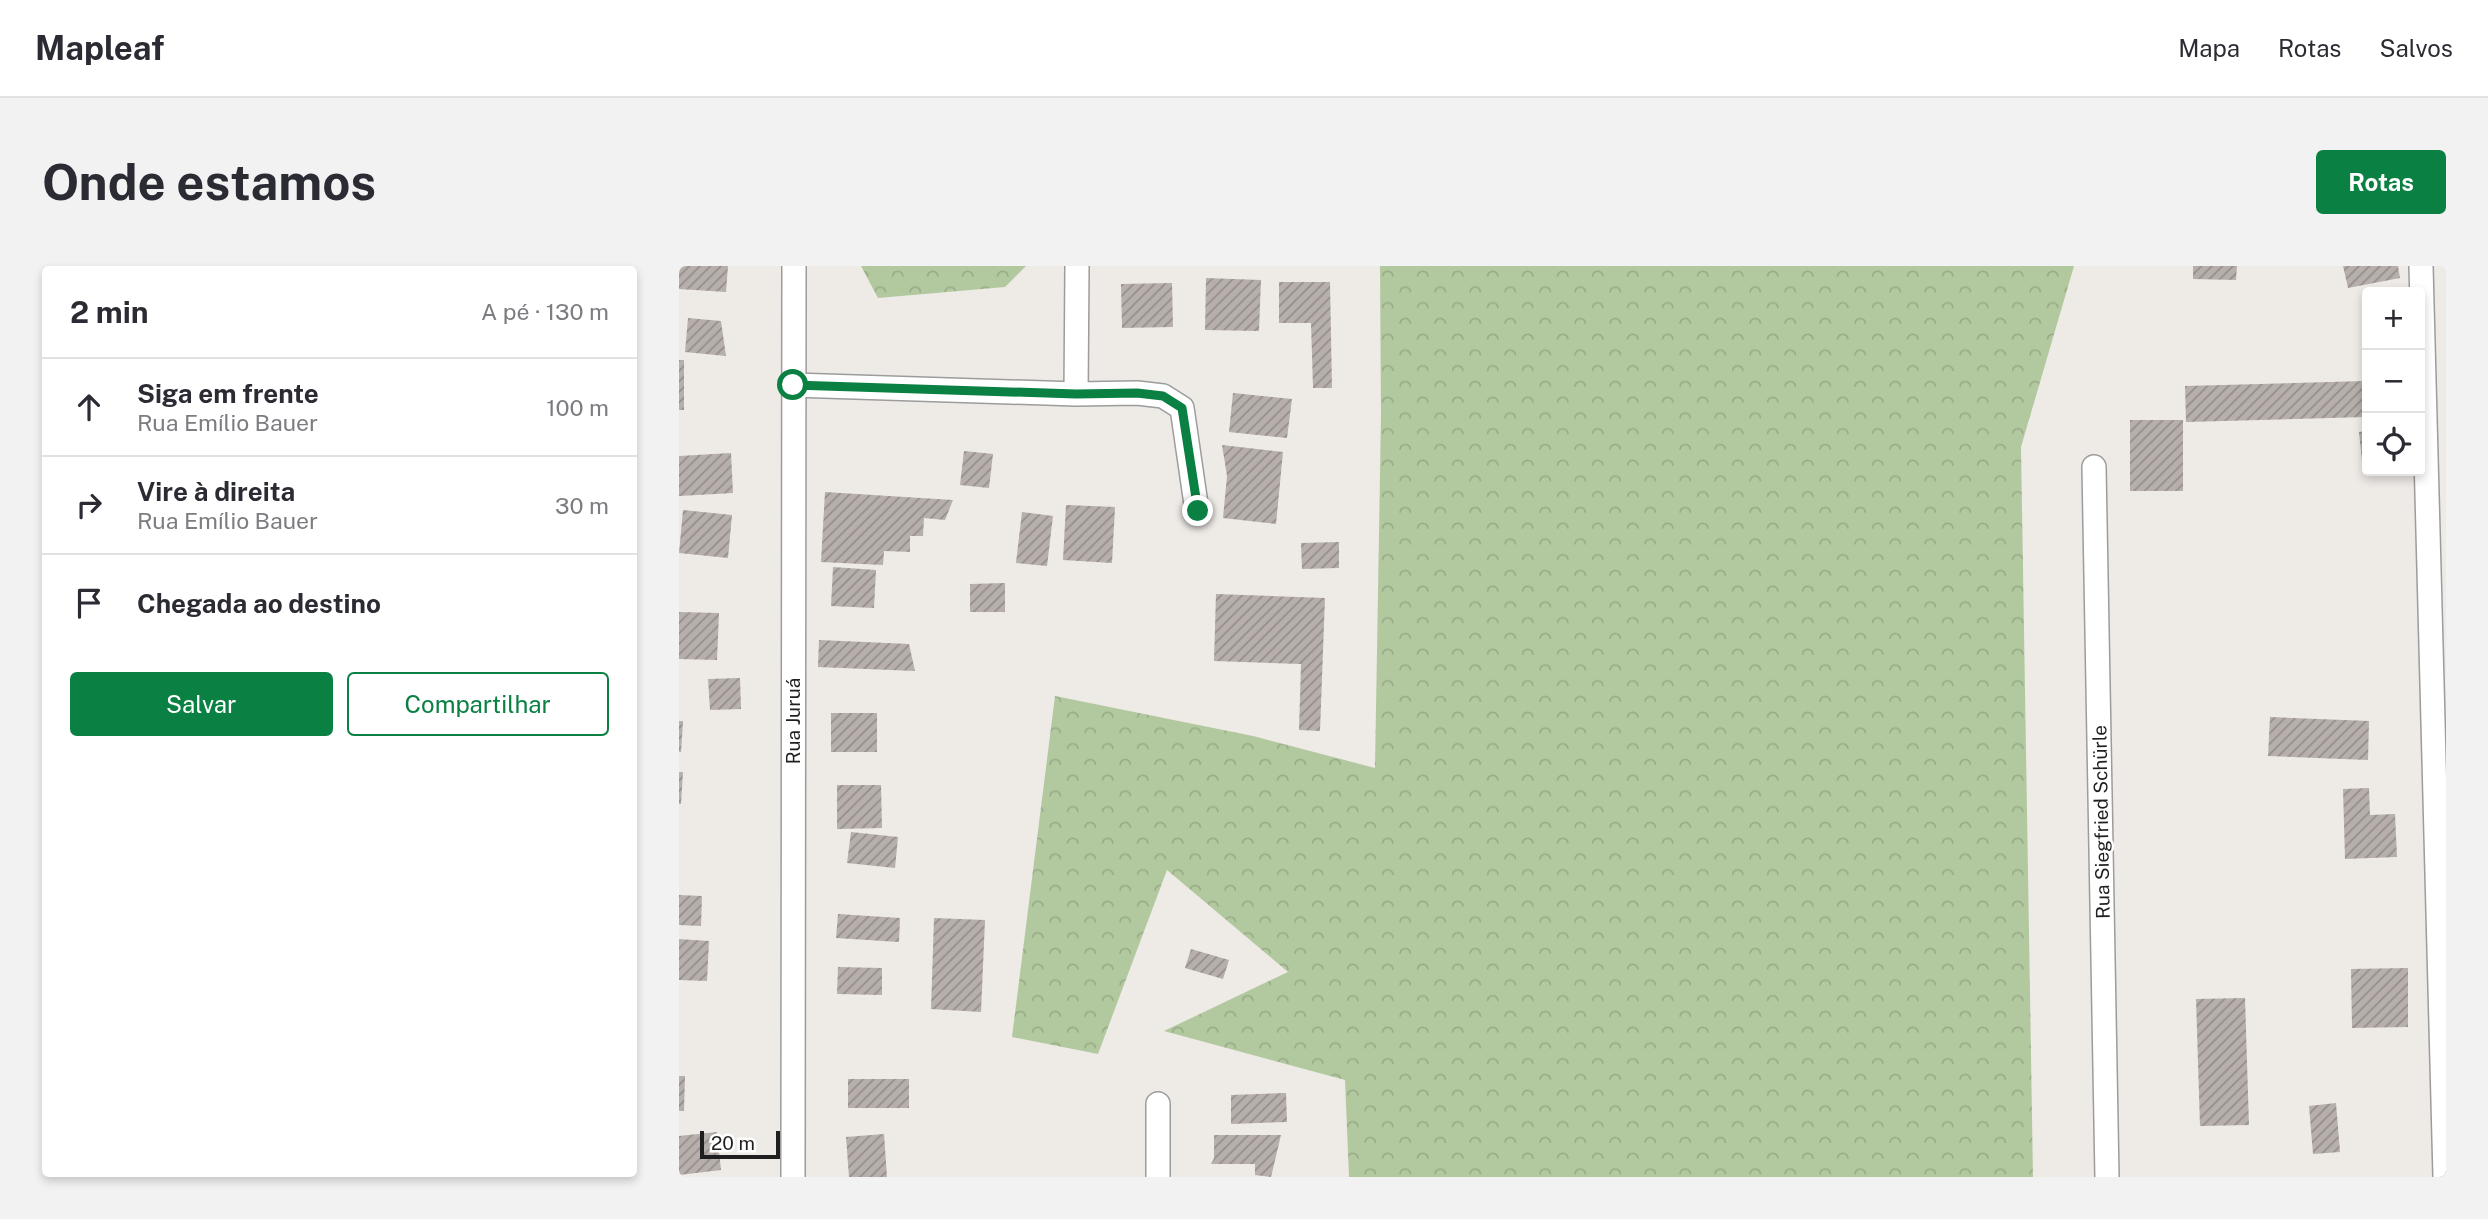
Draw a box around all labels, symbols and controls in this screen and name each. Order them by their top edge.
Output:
text: Mapleaf [35,29,164,67]
text: Mapa [2178,34,2240,62]
text: Rotas [2278,34,2341,62]
text: Salvos [2379,34,2453,62]
button: Rotas [2316,150,2446,214]
text: Onde estamos [42,153,376,211]
map controls [2362,287,2425,476]
button: + [2362,287,2425,350]
text: 2 min [70,294,149,330]
text: A pé · 130 m [481,298,609,325]
button: − [2362,350,2425,413]
route start [777,369,808,400]
text: Siga em frente [137,378,319,409]
icon: ahead [70,388,108,426]
text: 100 m [546,394,609,421]
text: Rua Emílio Bauer [137,409,318,436]
button: locate [2362,413,2425,476]
text: Vire à direita [137,476,295,507]
icon: right [70,486,108,524]
text: 30 m [555,492,609,519]
route end [1182,495,1213,526]
text: Rua Emílio Bauer [137,507,318,534]
icon: arrive [70,584,108,622]
text: Chegada ao destino [137,588,381,619]
button: Salvar [70,672,333,736]
button: Compartilhar [347,672,609,736]
street label: Rua Juruá [782,678,804,764]
street label: Rua Siegfried Schürle [2088,725,2114,919]
scale bar [700,1128,781,1160]
text: 20 m [711,1132,755,1154]

